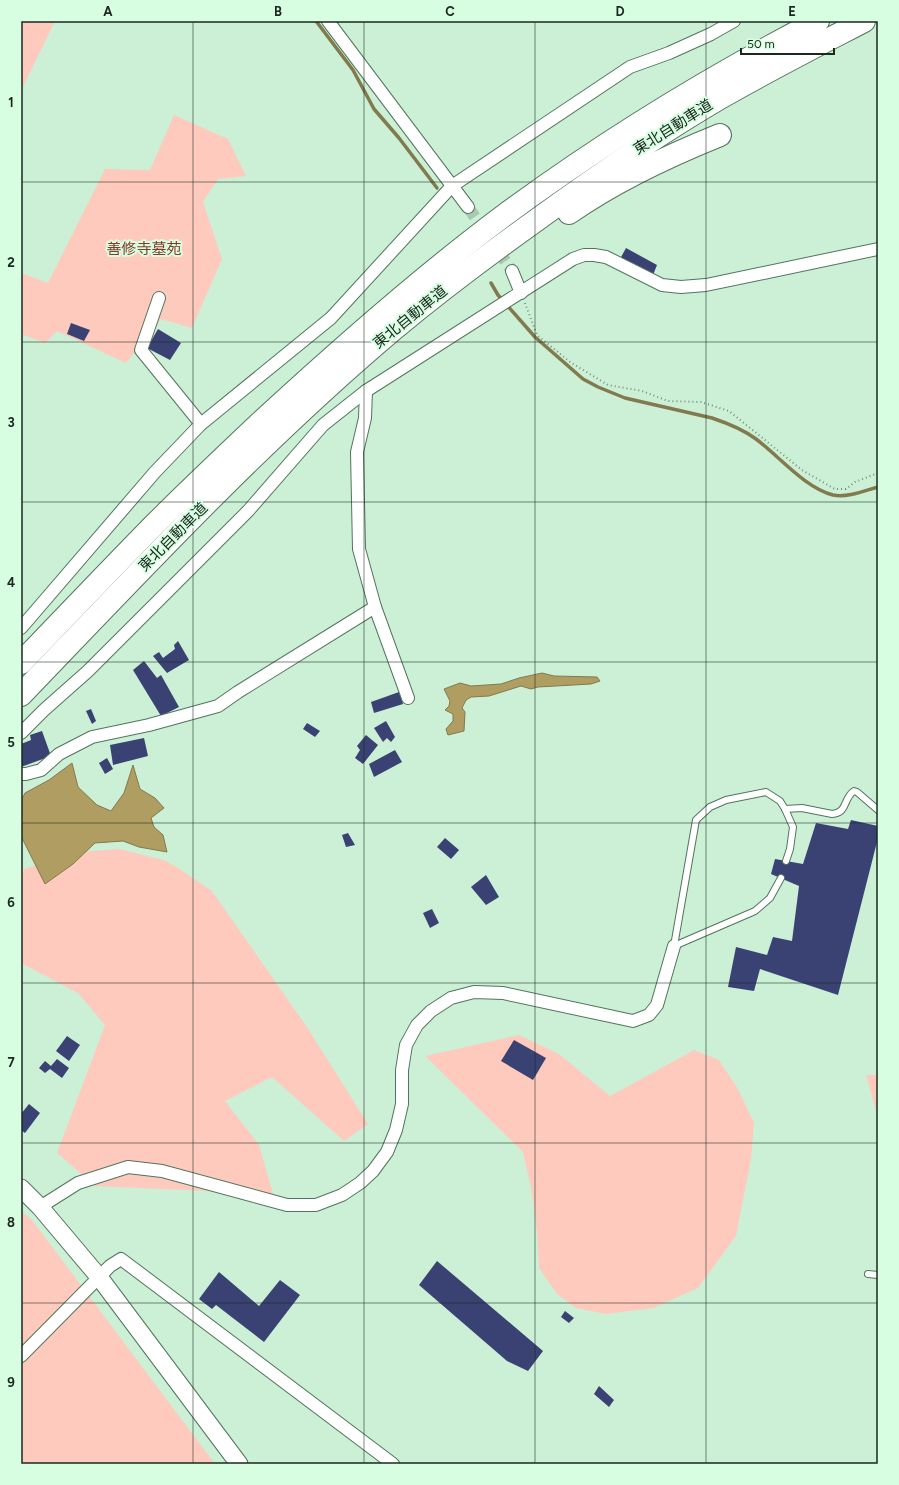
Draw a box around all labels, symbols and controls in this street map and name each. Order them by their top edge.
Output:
text: A [103,4,113,19]
text: B [274,4,282,19]
text: C [445,4,455,19]
text: D [615,4,625,19]
text: E [788,4,796,19]
scale bar [741,30,834,56]
text: 50 m [747,37,775,51]
text: 1 [8,95,14,110]
street label: 東北自動車道 [630,96,716,158]
park label: 善修寺墓苑 [106,240,182,258]
text: 2 [7,255,15,270]
street label: 東北自動車道 [369,282,451,352]
text: 3 [7,415,15,430]
street label: 東北自動車道 [135,499,211,575]
text: 4 [7,575,15,590]
text: 5 [7,735,15,750]
text: 6 [7,895,15,910]
text: 7 [7,1055,15,1070]
text: 8 [7,1215,15,1230]
text: 9 [7,1375,15,1390]

